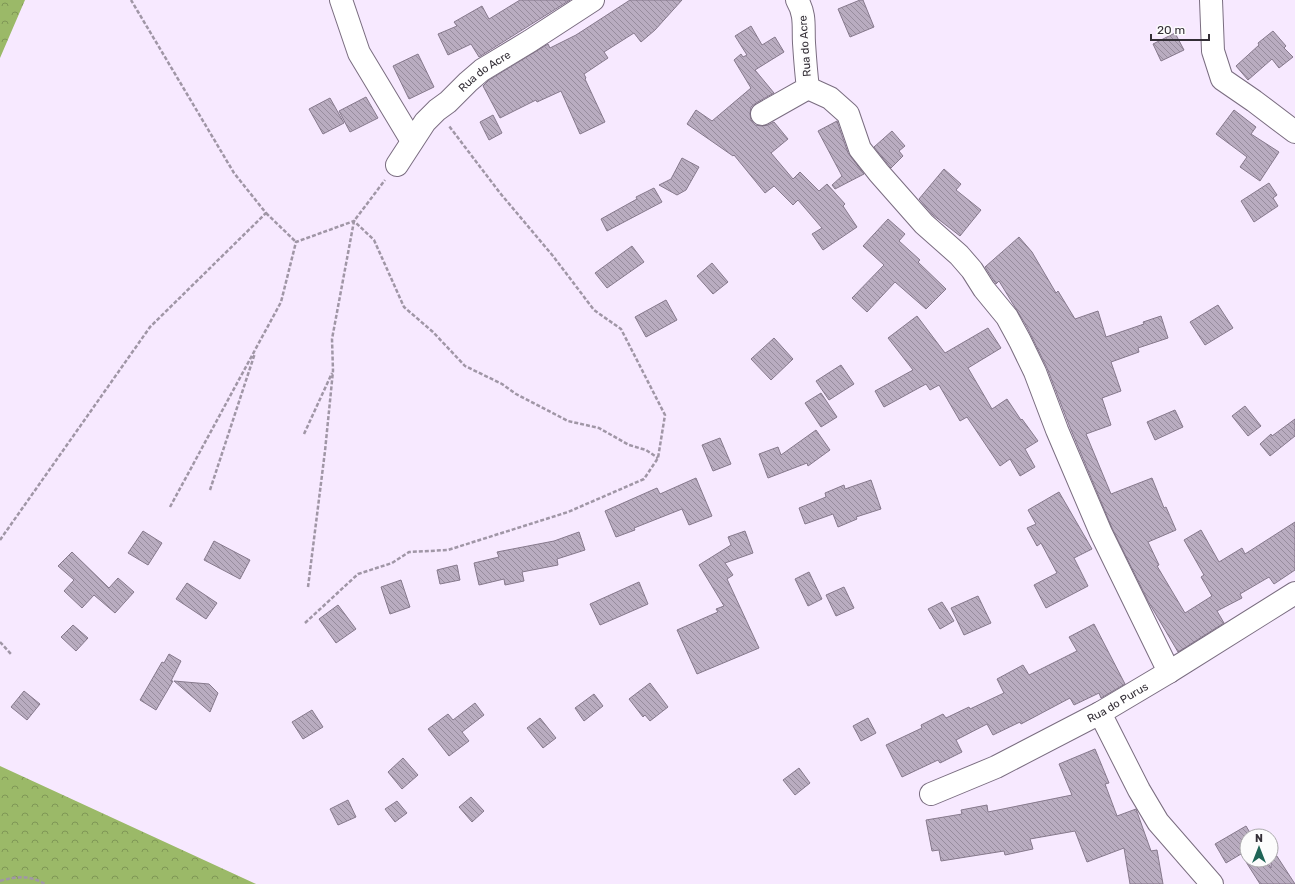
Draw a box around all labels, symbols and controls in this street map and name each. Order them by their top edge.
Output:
street label: Rua do Acre [796,15,814,77]
scale bar [1151,16,1209,42]
text: 20 m [1157,23,1185,37]
street label: Rua do Acre [456,48,513,94]
street label: Rua do Purus [1085,679,1151,725]
north arrow [1239,828,1279,868]
text: N [1255,832,1263,845]

